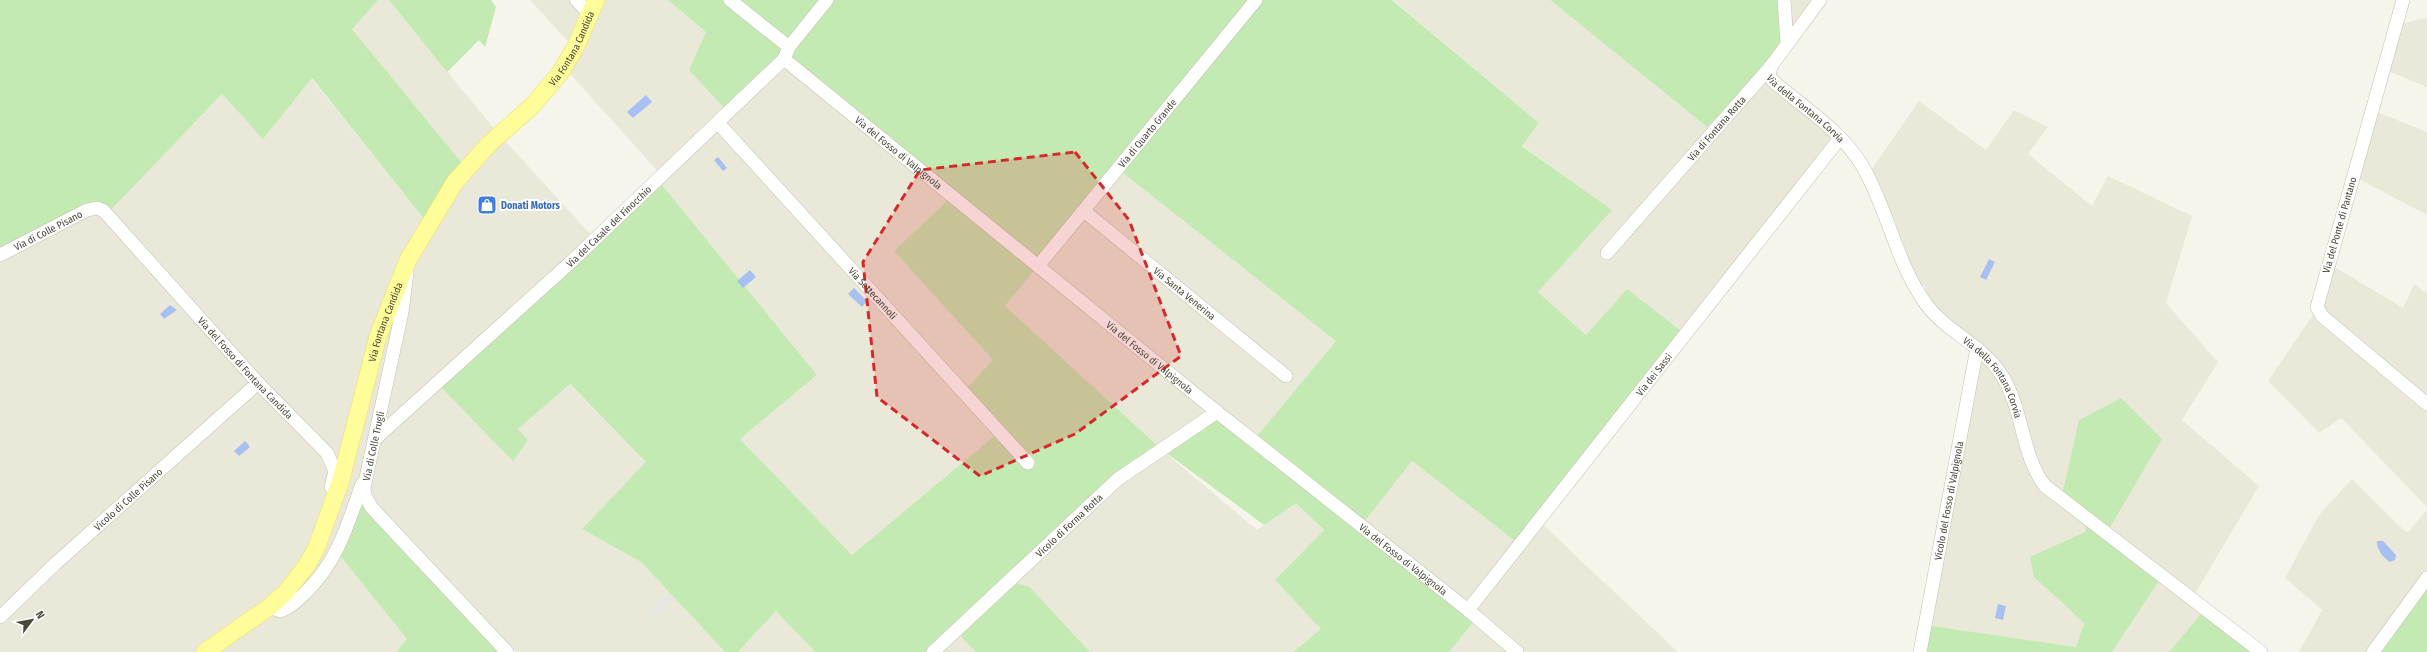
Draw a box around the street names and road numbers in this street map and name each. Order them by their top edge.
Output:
street label: Via Fontana Candida [547,10,597,89]
street label: Via della Fontana Corvia [1763,73,1847,145]
street label: Via di Fontana Rotta [1686,94,1749,164]
street label: Via di Quarto Grande [1116,97,1179,170]
street label: Via del Fosso di Valpignola [852,114,944,192]
street label: Via del Ponte di Pantano [2320,176,2359,275]
street label: Via del Casale del Finocchio [564,184,654,270]
street label: Via di Colle Pisano [12,208,85,254]
street label: Via Settecannoli [845,265,899,322]
street label: Via Santa Venerina [1151,265,1218,323]
street label: Via Fontana Candida [367,281,406,363]
street label: Via del Fosso di Fontana Candida [195,315,295,422]
street label: Via del Fosso di Valpignola [1103,319,1195,397]
street label: Via della Fontana Corvia [1960,335,2024,420]
street label: Via dei Sassi [1634,351,1675,399]
street label: Via di Colle Trugli [361,410,387,482]
street label: Vicolo del Fosso di Valpignola [1932,440,1966,561]
street label: Vicolo di Colle Pisano [92,466,165,533]
street label: Vicolo di Forma Rotta [1034,491,1106,560]
street label: Via del Fosso di Valpignola [1356,521,1449,598]

